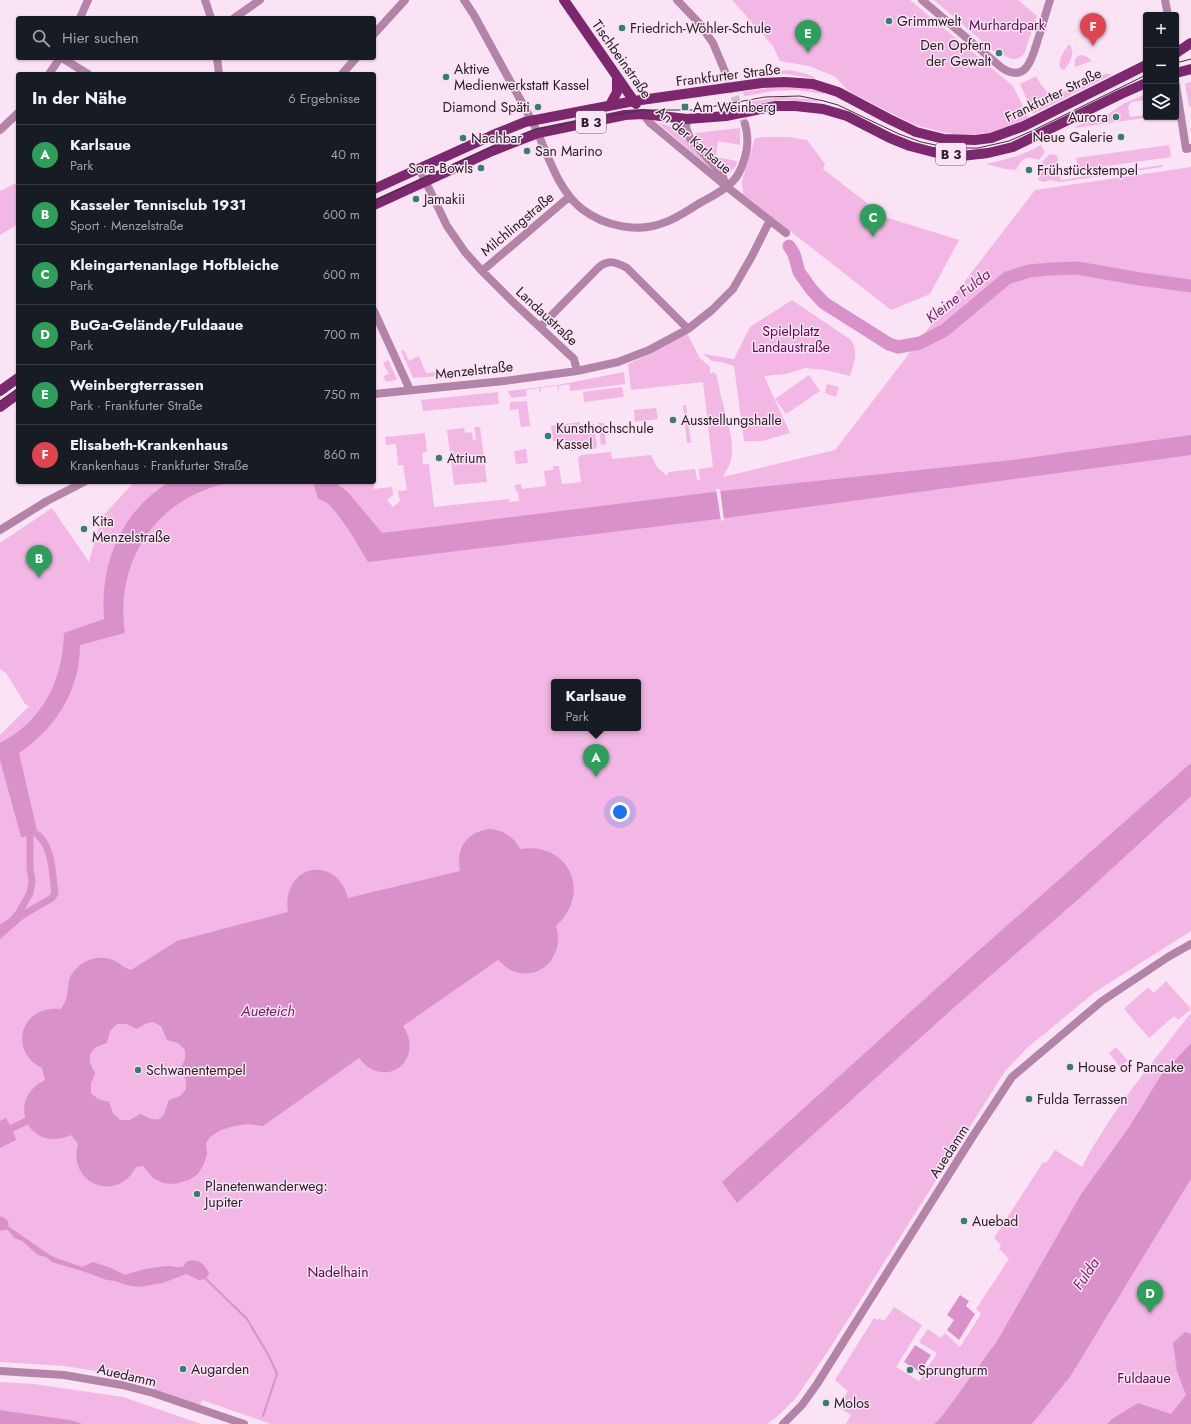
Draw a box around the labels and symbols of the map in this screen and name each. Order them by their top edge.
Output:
place label: Grimmwelt [897,11,962,31]
pin: F [1080,13,1106,46]
park label: Murhardpark [969,15,1046,35]
street label: Tischbeinstraße [588,16,656,102]
marker: Grimmwelt [884,16,894,26]
place label: Friedrich-Wöhler-Schule [630,18,771,38]
pin: E [795,20,821,53]
marker: Friedrich-Wöhler-Schule [617,23,627,33]
place label: Den Opfern der Gewalt [920,35,992,71]
marker: Den Opfern der Gewalt [994,48,1004,58]
place label: Aktive Medienwerkstatt Kassel [454,59,589,95]
street label: Frankfurter Straße [675,59,781,91]
street label: Frankfurter Straße [1001,63,1105,127]
marker: Aktive Medienwerkstatt Kassel [441,72,451,82]
place label: Diamond Späti [443,97,530,117]
place label: Am Weinberg [693,97,776,117]
street label: An der Karlsaue [652,101,736,179]
marker: Diamond Späti [533,102,543,112]
marker: Am Weinberg [680,102,690,112]
place label: Aurora [1068,107,1108,127]
road number: B 3 [576,111,606,133]
marker: Aurora [1111,112,1121,122]
place label: Neue Galerie [1033,127,1113,147]
place label: Nachbar [471,128,522,148]
marker: Neue Galerie [1116,132,1126,142]
marker: Nachbar [458,133,468,143]
place label: San Marino [535,141,603,161]
road number: B 3 [936,143,966,165]
marker: San Marino [522,146,532,156]
place label: Sora Bowls [408,158,473,178]
place label: Frühstückstempel [1037,160,1138,180]
marker: Sora Bowls [476,163,486,173]
marker: Frühstückstempel [1024,165,1034,175]
street label: Milchlingstraße [476,187,558,261]
place label: Jamakii [422,189,465,209]
marker: Jamakii [411,194,421,204]
pin: C [860,204,886,237]
water label: Kleine Fulda [921,263,996,328]
street label: Landaustraße [512,282,582,350]
park label: Spielplatz Landaustraße [752,321,830,357]
street label: Menzelstraße [434,356,514,384]
place label: Ausstellungshalle [681,410,782,430]
marker: Ausstellungshalle [668,415,678,425]
place label: Kunsthochschule Kassel [556,418,654,454]
marker: Kunsthochschule Kassel [543,431,553,441]
place label: Atrium [447,448,486,468]
marker: Atrium [434,453,444,463]
place label: Kita Menzelstraße [92,511,170,547]
marker: Kita Menzelstraße [79,524,89,534]
pin: B [26,545,52,578]
pin: A [583,744,609,777]
your location [610,802,630,822]
water label: Aueteich [240,1000,295,1022]
place label: House of Pancake [1078,1057,1184,1077]
place label: Schwanentempel [146,1060,246,1080]
marker: House of Pancake [1065,1062,1075,1072]
marker: Schwanentempel [133,1065,143,1075]
place label: Fulda Terrassen [1037,1089,1128,1109]
marker: Fulda Terrassen [1024,1094,1034,1104]
street label: Auedamm [924,1120,974,1182]
place label: Planetenwanderweg: Jupiter [203,1176,328,1212]
marker: Planetenwanderweg: Jupiter [192,1189,202,1199]
place label: Auebad [972,1211,1018,1231]
marker: Auebad [959,1216,969,1226]
water label: Fulda [1067,1253,1105,1294]
park label: Nadelhain [307,1262,369,1282]
pin: D [1137,1280,1163,1313]
street label: Auedamm [95,1358,159,1392]
place label: Augarden [191,1359,249,1379]
place label: Sprungturm [918,1360,988,1380]
marker: Augarden [178,1364,188,1374]
marker: Sprungturm [905,1365,915,1375]
park label: Fuldaaue [1117,1368,1171,1388]
place label: Molos [834,1393,870,1413]
marker: Molos [821,1398,831,1408]

